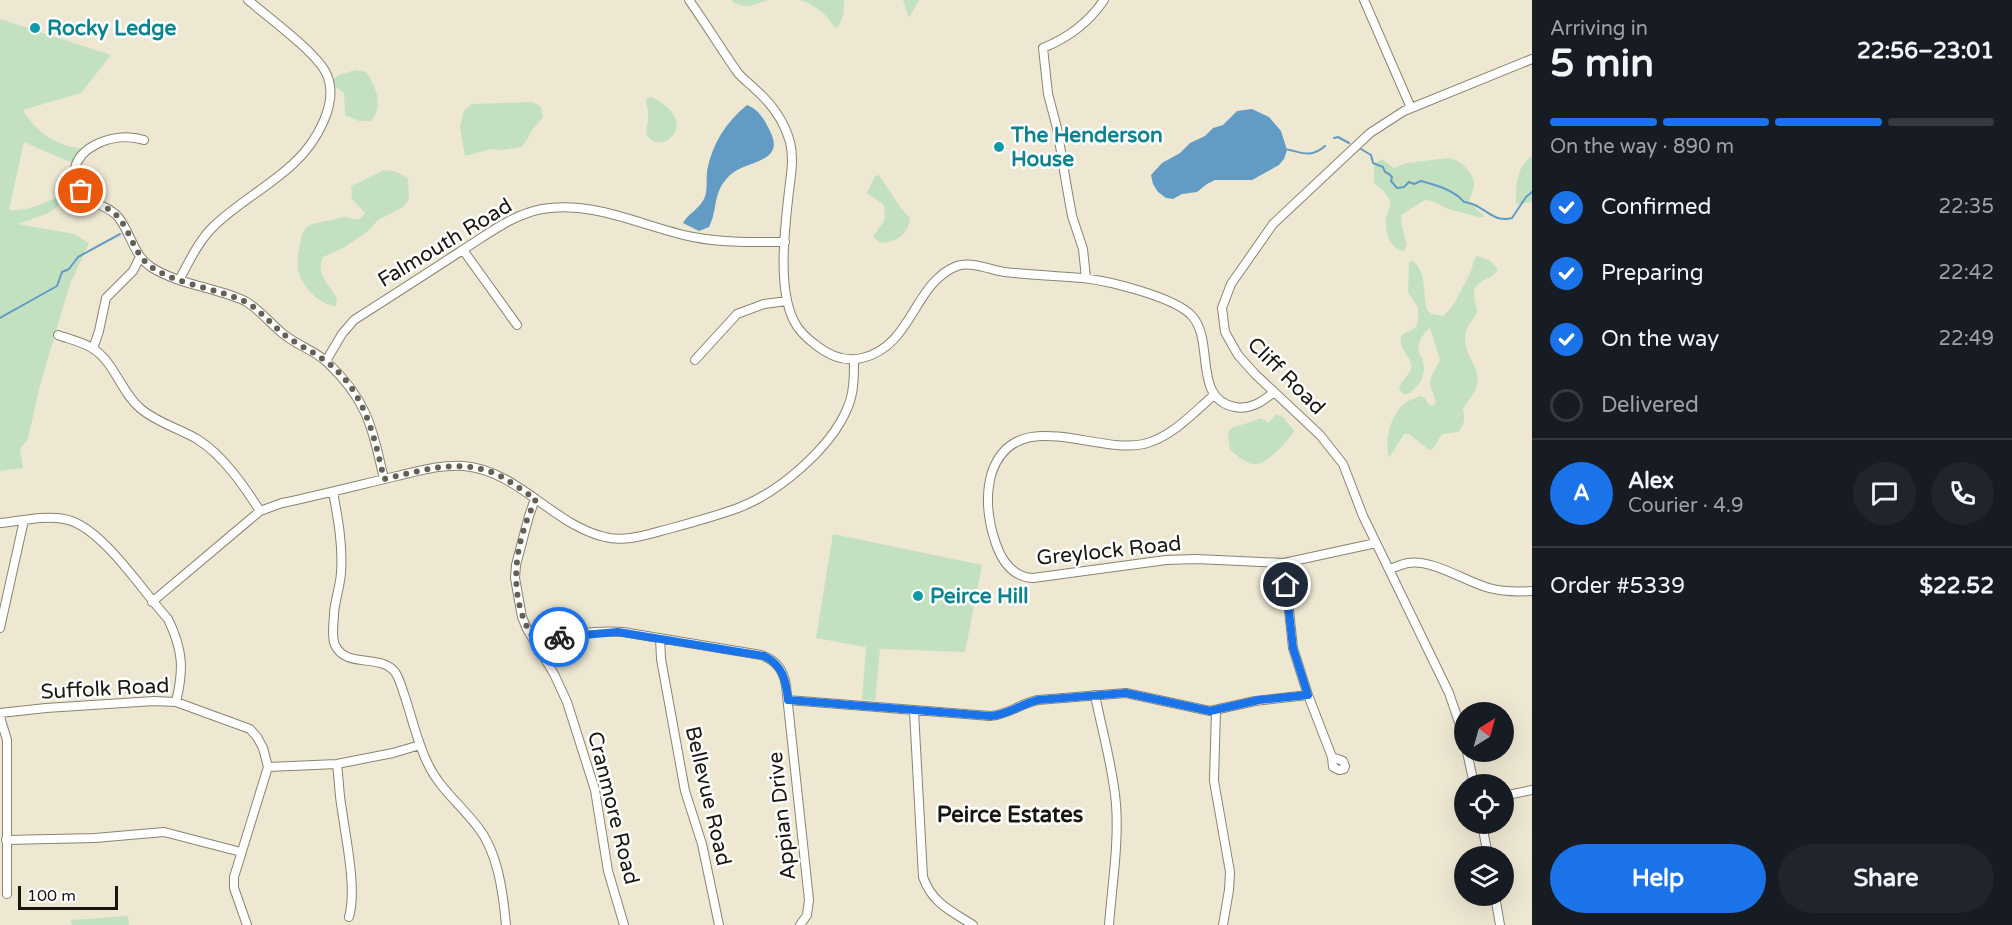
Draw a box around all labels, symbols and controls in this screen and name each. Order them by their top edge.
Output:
place label: Rocky Ledge [47,16,177,41]
text: Arriving in [1550,17,1648,41]
marker: Rocky Ledge [28,21,42,35]
text: 22:56–23:01 [1857,38,1994,64]
text: 5 min [1550,40,1654,87]
place label: The Henderson House [1010,123,1163,172]
text: On the way · 890 m [1550,135,1734,159]
marker: The Henderson House [992,140,1006,154]
pin [55,165,106,216]
icon: bag [64,174,97,207]
icon: check [1550,191,1583,224]
street label: Falmouth Road [373,193,517,293]
text: Confirmed [1601,194,1711,220]
text: 22:35 [1939,195,1994,219]
icon: check [1550,257,1583,290]
text: Preparing [1601,260,1704,286]
text: 22:42 [1939,261,1994,285]
icon: check [1550,323,1583,356]
text: On the way [1601,326,1719,352]
text: 22:49 [1939,327,1994,351]
street label: Cliff Road [1242,332,1330,420]
text: Delivered [1601,392,1699,418]
button: chat [1853,462,1916,525]
button: phone [1931,462,1994,525]
text: Alex [1628,468,1674,494]
text: A [1573,480,1590,506]
text: Courier · 4.9 [1628,494,1743,518]
street label: Greylock Road [1035,531,1183,571]
pin [1260,559,1311,610]
icon: home [1269,568,1302,601]
text: Order #5339 [1550,573,1685,599]
text: $22.52 [1919,573,1994,599]
place label: Peirce Hill [930,584,1028,609]
marker: Peirce Hill [911,589,925,603]
courier [529,607,589,667]
icon: bike [543,621,576,654]
street label: Suffolk Road [40,673,170,705]
north arrow [1454,702,1514,762]
map controls [1454,702,1514,906]
street label: Bellevue Road [680,724,736,868]
street label: Cranmore Road [582,729,644,887]
street label: Appian Drive [763,750,801,881]
button: locate [1454,774,1514,834]
district label: Peirce Estates [937,802,1084,828]
button: Help [1550,844,1766,913]
button: Share [1778,844,1994,913]
button: layers [1454,846,1514,906]
scale bar [18,883,118,910]
text: 100 m [27,886,76,906]

